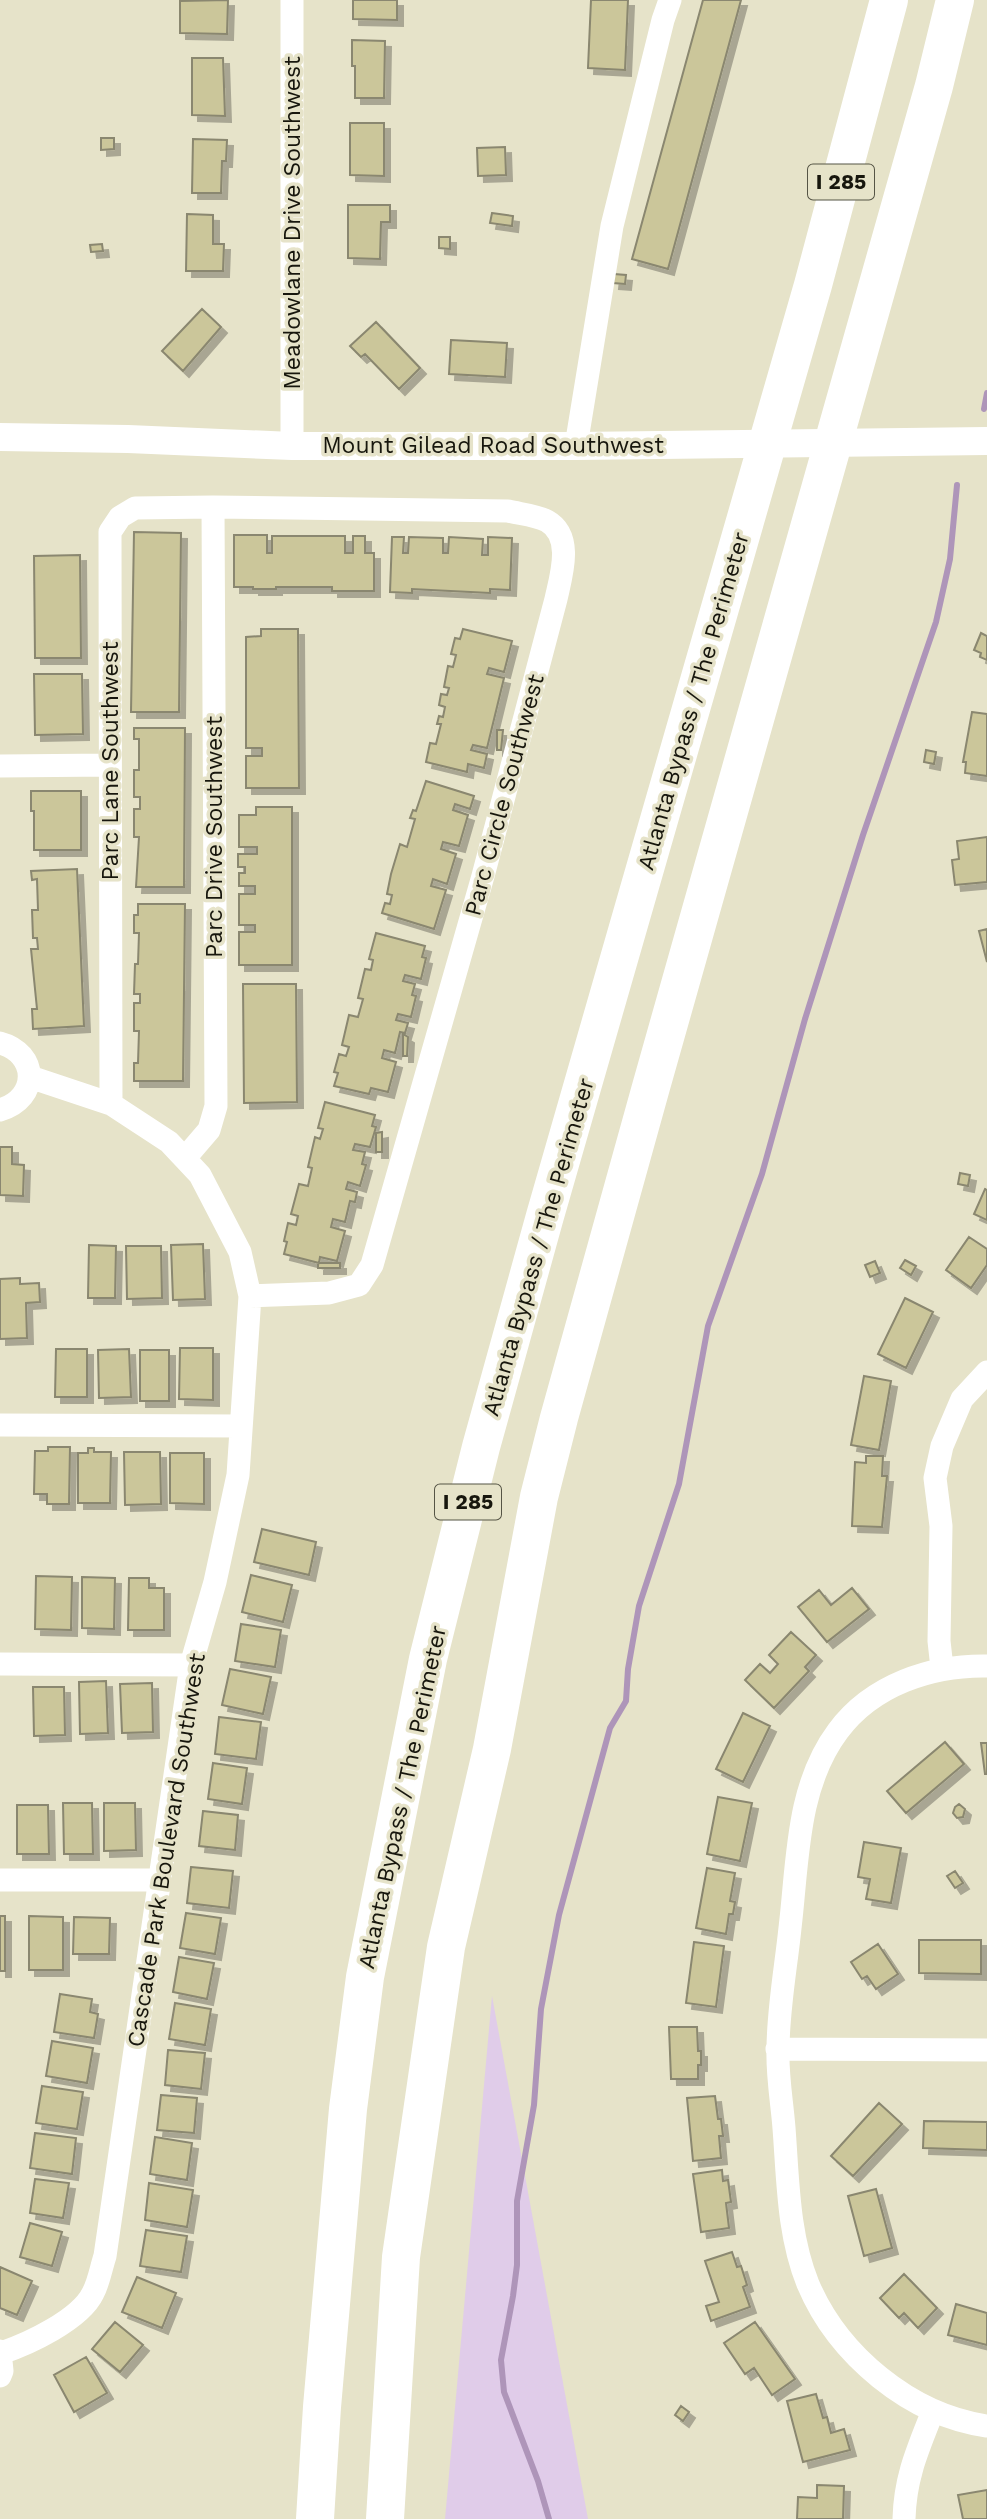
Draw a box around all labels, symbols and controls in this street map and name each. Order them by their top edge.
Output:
street label: Meadowlane Drive Southwest [279,56,306,390]
road number: I 285 [808,164,874,200]
street label: Mount Gilead Road Southwest [322,432,664,459]
street label: Atlanta Bypass / The Perimeter [632,529,755,873]
street label: Parc Lane Southwest [97,641,124,881]
street label: Parc Circle Southwest [459,671,550,919]
street label: Parc Drive Southwest [201,716,228,958]
street label: Atlanta Bypass / The Perimeter [477,1075,600,1419]
road number: I 285 [435,1484,501,1520]
street label: Atlanta Bypass / The Perimeter [353,1623,452,1971]
street label: Cascade Park Boulevard Southwest [122,1651,211,2049]

